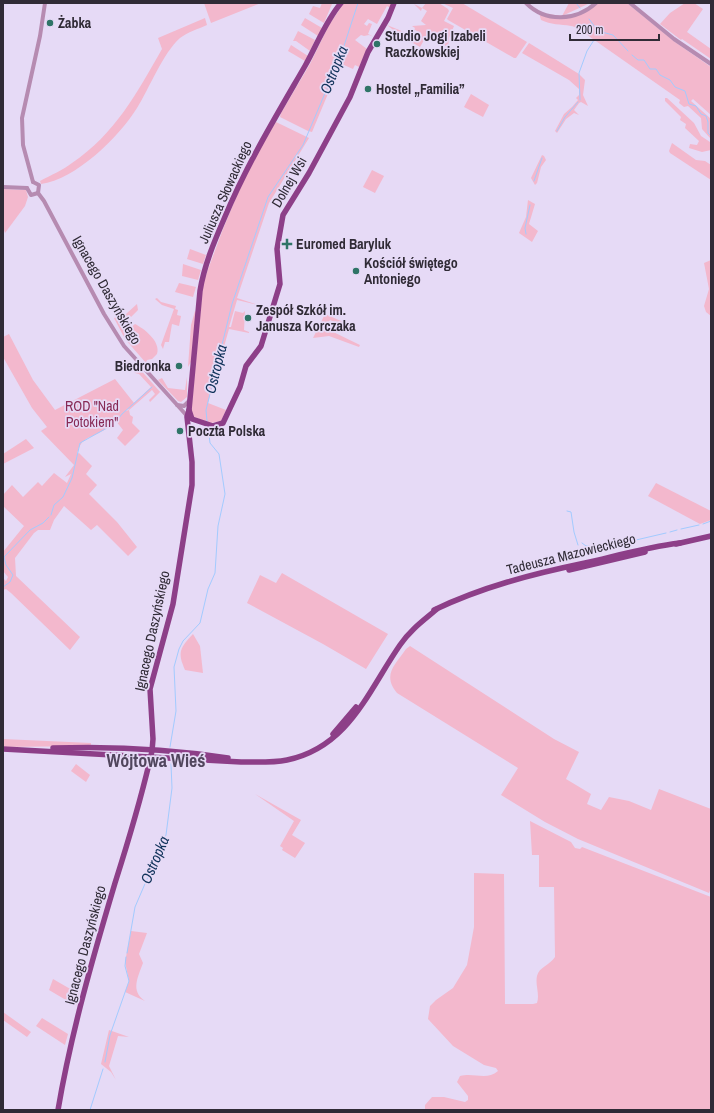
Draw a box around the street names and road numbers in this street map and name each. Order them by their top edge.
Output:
street label: Juliusza Słowackiego [194,138,256,246]
street label: Dolnej Wsi [267,153,311,211]
street label: Ignacego Daszyńskiego [69,232,145,348]
street label: Tadeusza Mazowieckiego [505,529,637,579]
street label: Ignacego Daszyńskiego [130,569,174,693]
street label: Ignacego Daszyńskiego [60,883,110,1007]

